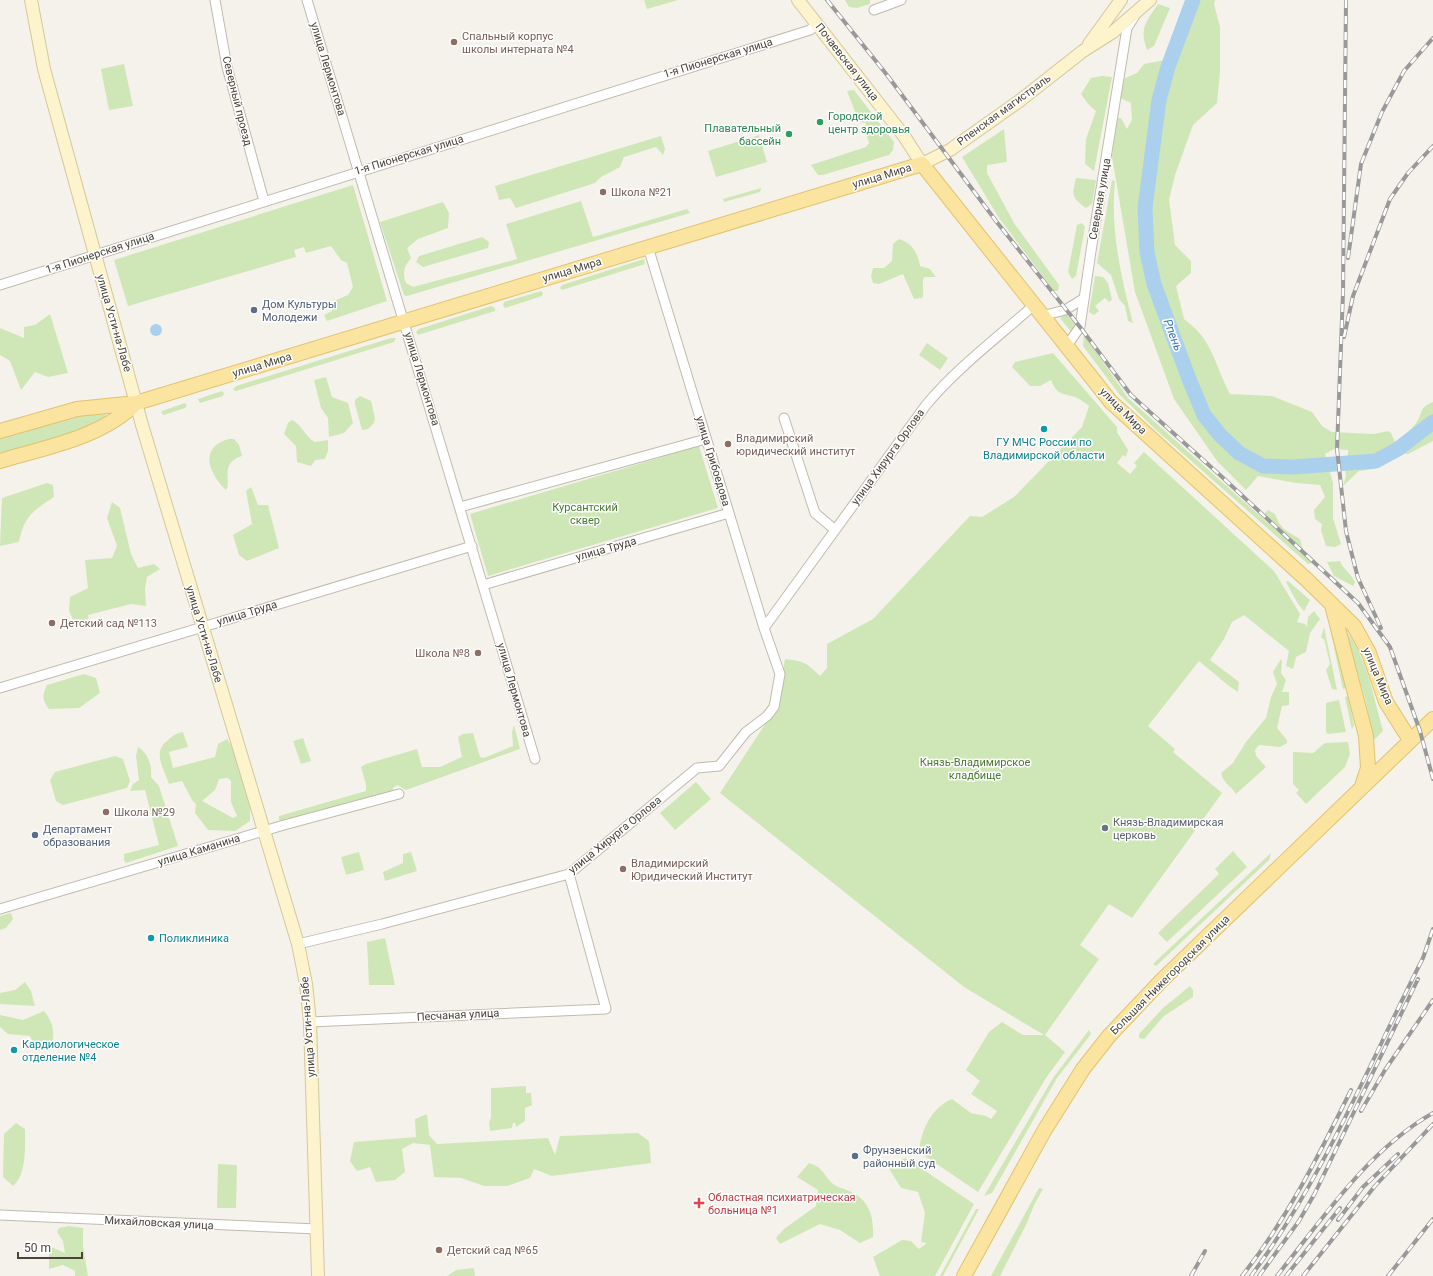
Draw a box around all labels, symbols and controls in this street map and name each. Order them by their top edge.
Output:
street label: улица Лермонтова [308,21,348,117]
street label: Почаевская улица [813,21,881,103]
place label: Cпальный корпус школы интерната №4 [462,30,574,56]
street label: 1-я Пионерская улица [662,35,774,81]
marker: Cпальный корпус школы интерната №4 [449,37,459,47]
street label: Северный проезд [220,55,255,148]
street label: Рпенская магистраль [955,72,1053,148]
place label: Городской центр здоровья [828,110,910,136]
marker: Городской центр здоровья [815,117,825,127]
place label: Плавательный бассейн [704,122,781,148]
marker: Плавательный бассейн [784,129,794,139]
street label: 1-я Пионерская улица [353,132,465,178]
street label: Северная улица [1086,157,1114,241]
street label: улица Мира [851,161,913,191]
place label: Школа №21 [611,186,672,199]
marker: Школа №21 [598,187,608,197]
street label: 1-я Пионерская улица [44,229,156,277]
street label: улица Мира [541,255,603,285]
street label: улица Усти-на-Лабе [94,273,134,373]
place label: Дом Культуры Молодежи [262,298,337,324]
marker: Дом Культуры Молодежи [249,305,259,315]
water label: Рпень [1161,317,1185,353]
street label: улица Лермонтова [402,331,442,427]
street label: улица Мира [231,350,293,380]
street label: улица Мира [1097,385,1149,437]
street label: улица Хирурга Орлова [849,406,927,508]
street label: улица Грибоедова [693,414,733,508]
marker: ГУ МЧС России по Владимирской области [1039,424,1049,434]
place label: Владимирский юридический институт [736,432,856,458]
place label: ГУ МЧС России по Владимирской области [983,436,1105,462]
marker: Владимирский юридический институт [723,439,733,449]
park label: Курсантский сквер [552,501,618,527]
street label: улица Труда [574,534,638,564]
street label: улица Усти-на-Лабе [183,584,225,684]
street label: улица Труда [215,598,279,628]
place label: Детский сад №113 [60,617,157,630]
marker: Детский сад №113 [47,618,57,628]
street label: улица Лермонтова [494,642,534,738]
street label: улица Мира [1360,645,1396,707]
place label: Школа №8 [415,647,470,660]
marker: Школа №8 [473,648,483,658]
park label: Князь-Владимирское кладбище [920,756,1030,782]
street label: улица Хирурга Орлова [566,794,664,876]
place label: Школа №29 [114,806,175,819]
marker: Школа №29 [101,807,111,817]
place label: Князь-Владимирская церковь [1113,816,1224,842]
place label: Департамент образования [43,823,113,849]
marker: Князь-Владимирская церковь [1100,823,1110,833]
marker: Департамент образования [30,830,40,840]
street label: улица Каманина [156,831,242,869]
place label: Владимирский Юридический Институт [631,857,753,883]
marker: Владимирский Юридический Институт [618,864,628,874]
street label: Большая Нижегородская улица [1108,913,1232,1037]
place label: Поликлиника [159,932,229,945]
marker: Поликлиника [146,933,156,943]
street label: улица Усти-на-Лабе [298,976,318,1078]
street label: Песчаная улица [416,1006,500,1024]
place label: Кардиологическое отделение №4 [22,1038,120,1064]
marker: Кардиологическое отделение №4 [9,1045,19,1055]
place label: Фрунзенский районный суд [863,1144,936,1170]
marker: Фрунзенский районный суд [850,1151,860,1161]
place label: Областная психиатрическая больница №1 [708,1191,856,1217]
marker: Областная психиатрическая больница №1 [693,1197,705,1209]
street label: Михайловская улица [104,1214,214,1232]
scale bar [18,1234,82,1260]
text: 50 m [24,1241,51,1255]
place label: Детский сад №65 [447,1244,538,1257]
marker: Детский сад №65 [434,1245,444,1255]

